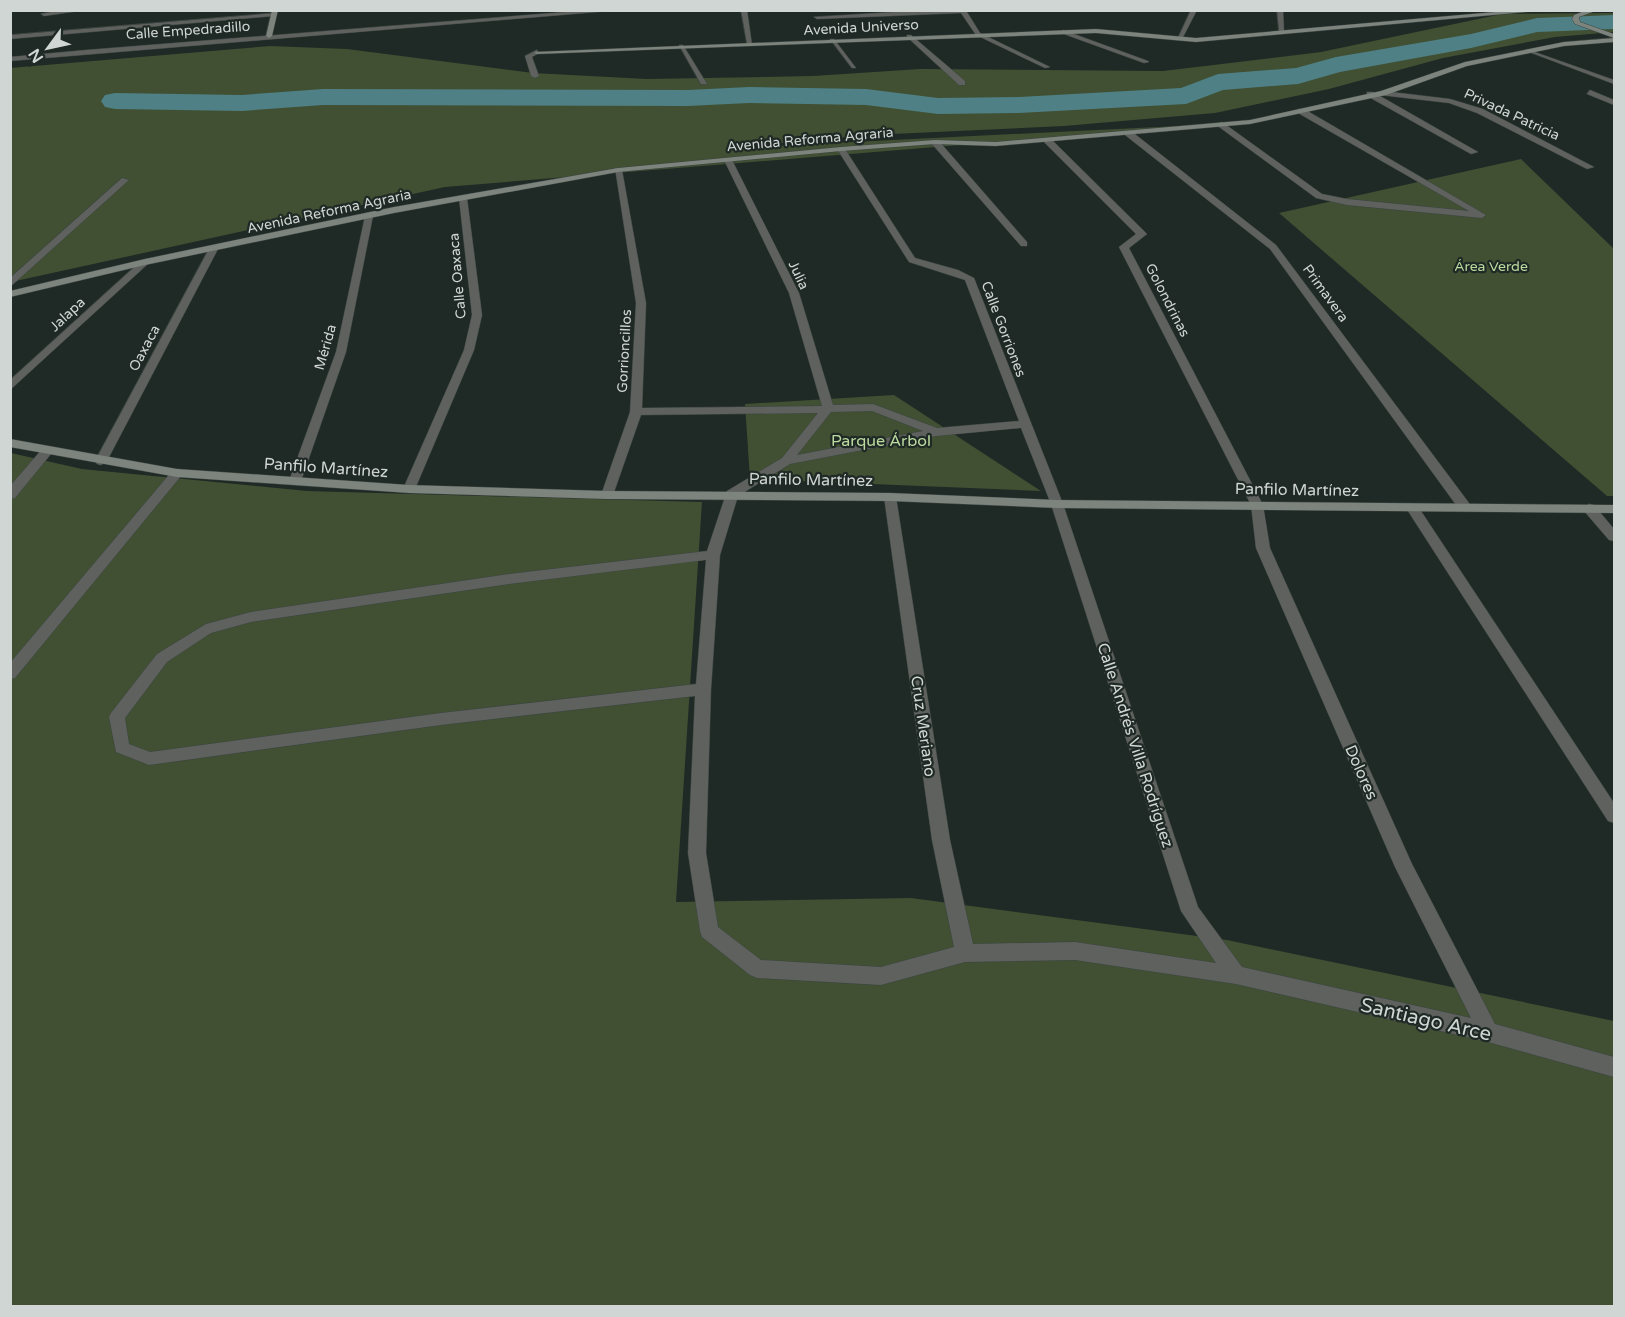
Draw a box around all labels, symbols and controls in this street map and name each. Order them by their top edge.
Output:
street label: Avenida Universo [803,16,919,39]
north arrow [18,18,78,78]
street label: Calle Empedradillo [125,18,251,43]
text: N [24,45,48,66]
street label: Privada Patricia [1461,85,1562,144]
street label: Avenida Reforma Agraria [726,124,894,155]
street label: Avenida Reforma Agraria [245,186,413,237]
street label: Calle Oaxaca [445,232,470,320]
street label: Julia [785,258,813,292]
park label: Área Verde [1454,258,1528,275]
street label: Golondrinas [1142,261,1194,340]
street label: Primavera [1299,261,1352,325]
street label: Calle Gorriones [977,279,1030,380]
street label: Jalapa [46,294,89,335]
street label: Gorrioncillos [614,309,635,393]
street label: Oaxaca [125,322,164,374]
street label: Mérida [311,322,340,372]
park label: Parque Árbol [831,431,931,451]
street label: Panfilo Martínez [263,454,389,482]
street label: Panfilo Martínez [749,469,873,491]
street label: Panfilo Martínez [1235,479,1359,501]
street label: Calle Andrés Villa Rodríguez [1092,640,1178,850]
street label: Cruz Meriano [906,674,940,778]
street label: Dolores [1340,742,1382,803]
street label: Santiago Arce [1358,993,1493,1047]

